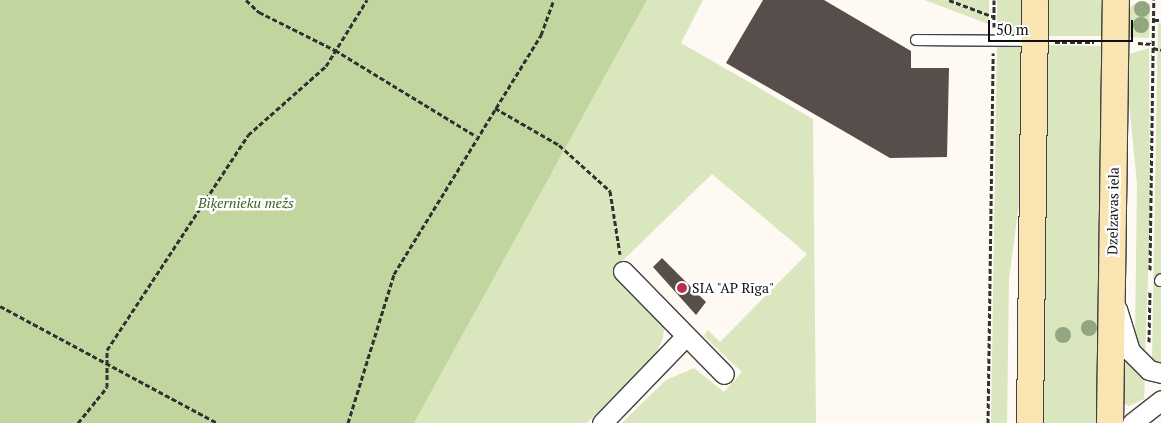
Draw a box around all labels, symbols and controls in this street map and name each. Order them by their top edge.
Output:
scale bar [991,10,1136,42]
text: 50 m [996,19,1029,39]
street label: Dzelzavas iela [1104,167,1122,255]
park label: Biķernieku mežs [198,195,294,211]
place label: SIA "AP Rīga" [692,280,775,296]
marker: SIA "AP Rīga" [676,282,688,294]

